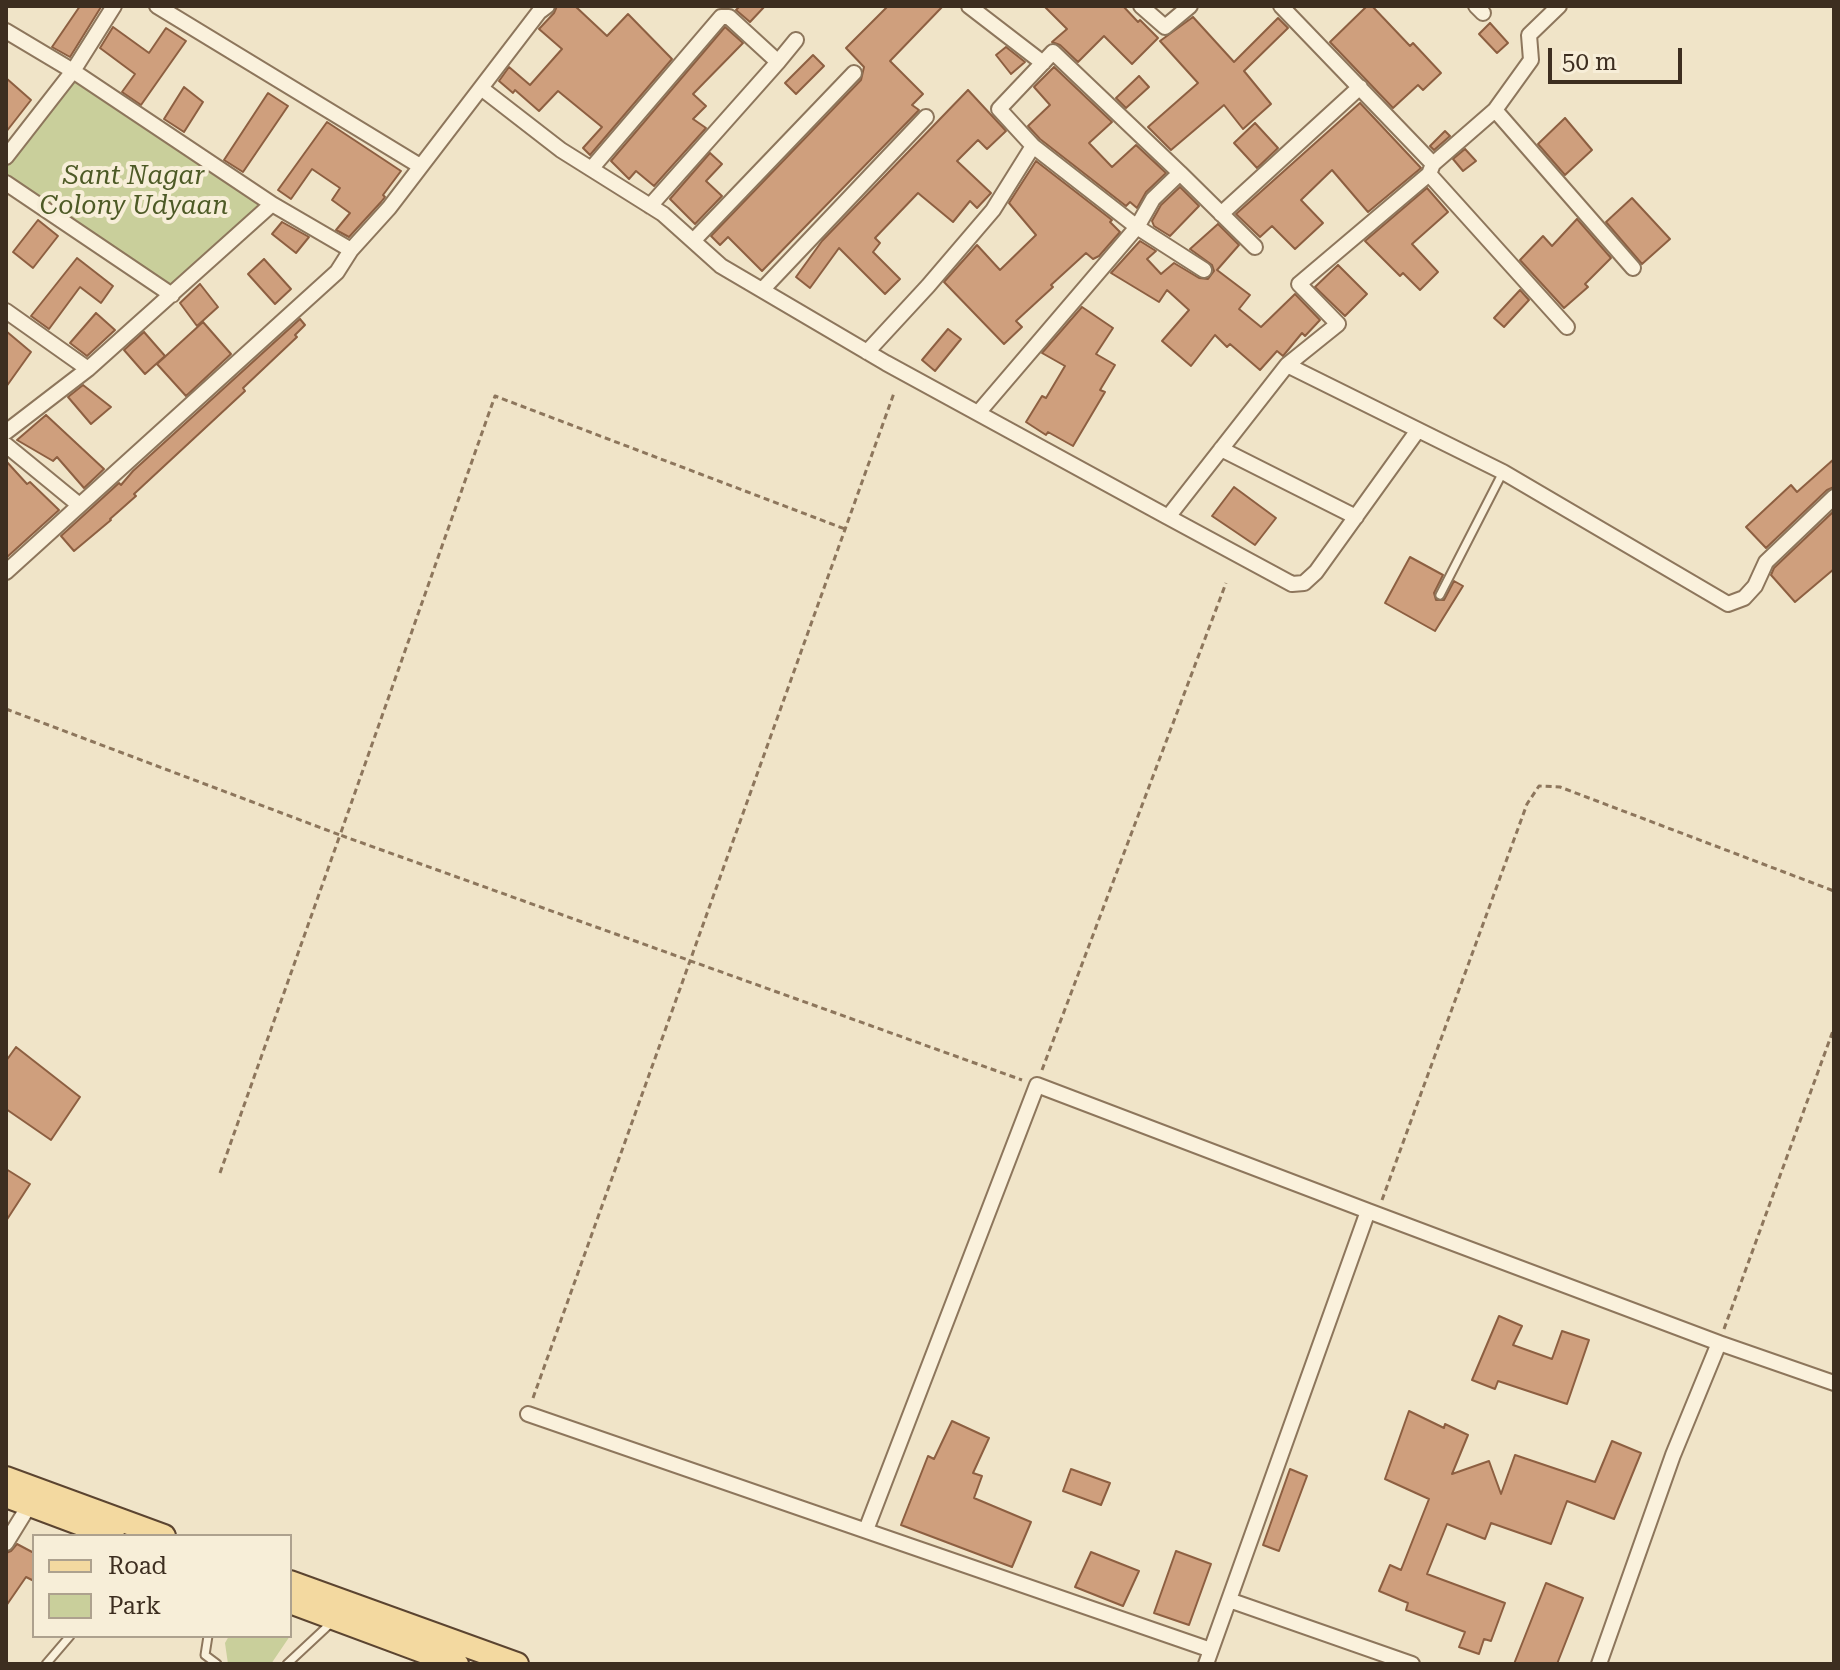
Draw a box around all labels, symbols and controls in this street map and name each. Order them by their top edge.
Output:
scale bar [1552,32,1686,82]
text: 50 m [1562,48,1617,76]
park label: Sant Nagar Colony Udyaan [40,160,228,222]
legend [32,1534,292,1638]
text: Road [108,1552,167,1580]
text: Park [108,1592,161,1620]

